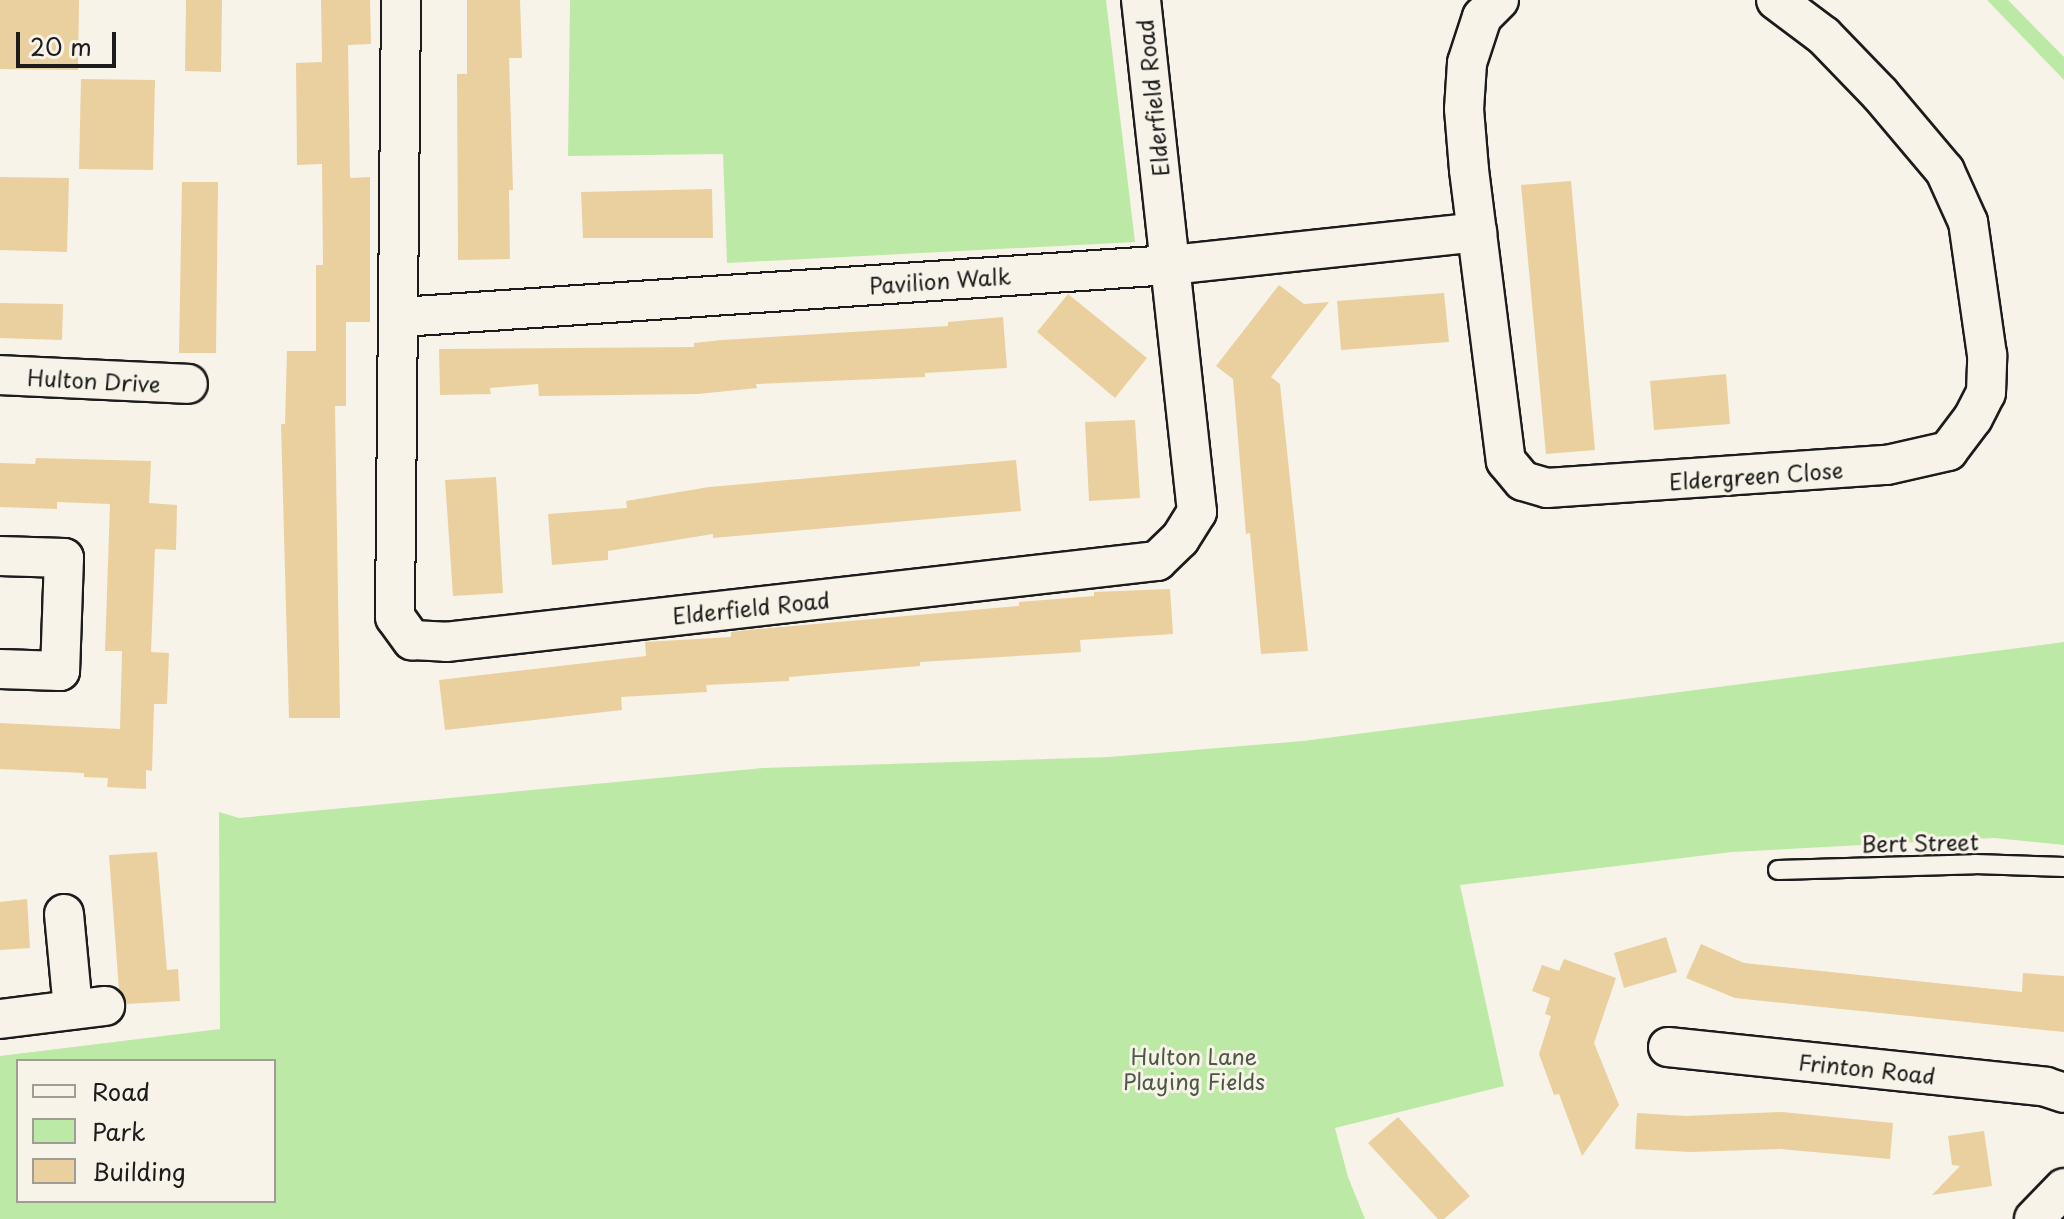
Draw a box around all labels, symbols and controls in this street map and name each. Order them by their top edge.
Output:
scale bar [20,16,120,66]
street label: Elderfield Road [1131,18,1173,178]
text: 20 m [30,28,92,64]
street label: Pavilion Walk [868,262,1012,298]
street label: Hulton Drive [27,363,161,397]
street label: Eldergreen Close [1667,456,1845,494]
street label: Elderfield Road [671,586,831,628]
street label: Bert Street [1860,828,1980,856]
park label: Hulton Lane Playing Fields [1122,1042,1266,1094]
street label: Frinton Road [1798,1048,1936,1088]
legend [16,1059,276,1203]
text: Road [92,1073,150,1109]
text: Park [92,1113,146,1149]
text: Building [92,1153,186,1189]

